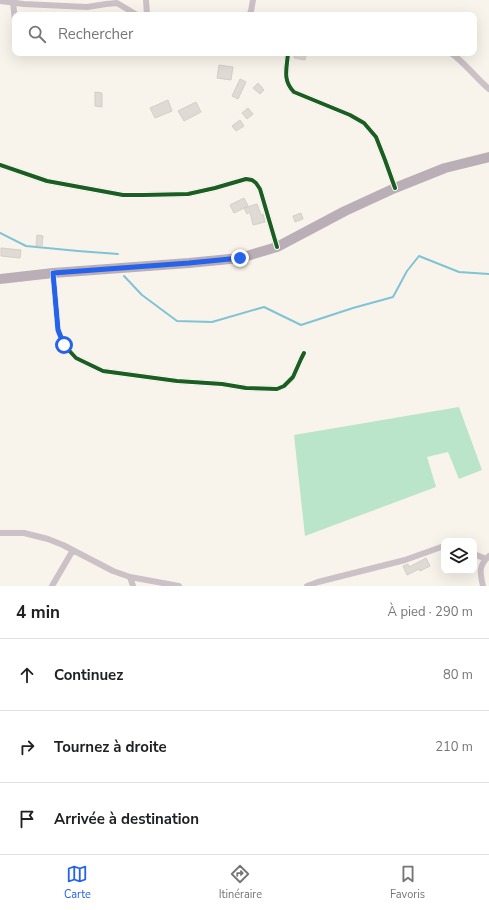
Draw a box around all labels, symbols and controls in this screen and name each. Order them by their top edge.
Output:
search box [12,12,477,56]
icon: search [26,23,48,45]
text: Rechercher [58,24,133,44]
route end [231,249,249,267]
route start [55,336,73,354]
map controls [441,538,477,574]
button: layers [441,538,477,574]
text: 4 min [16,601,60,624]
text: À pied · 290 m [388,603,473,621]
icon: ahead [16,664,38,686]
text: Continuez [54,665,123,685]
text: 80 m [443,666,473,684]
icon: right [16,736,38,758]
text: Tournez à droite [54,737,167,757]
text: 210 m [435,738,473,756]
icon: arrive [16,808,38,830]
text: Arrivée à destination [54,809,199,829]
tab: Carte [64,863,91,902]
tab: Itinéraire [219,863,262,902]
tab: Favoris [390,863,425,902]

